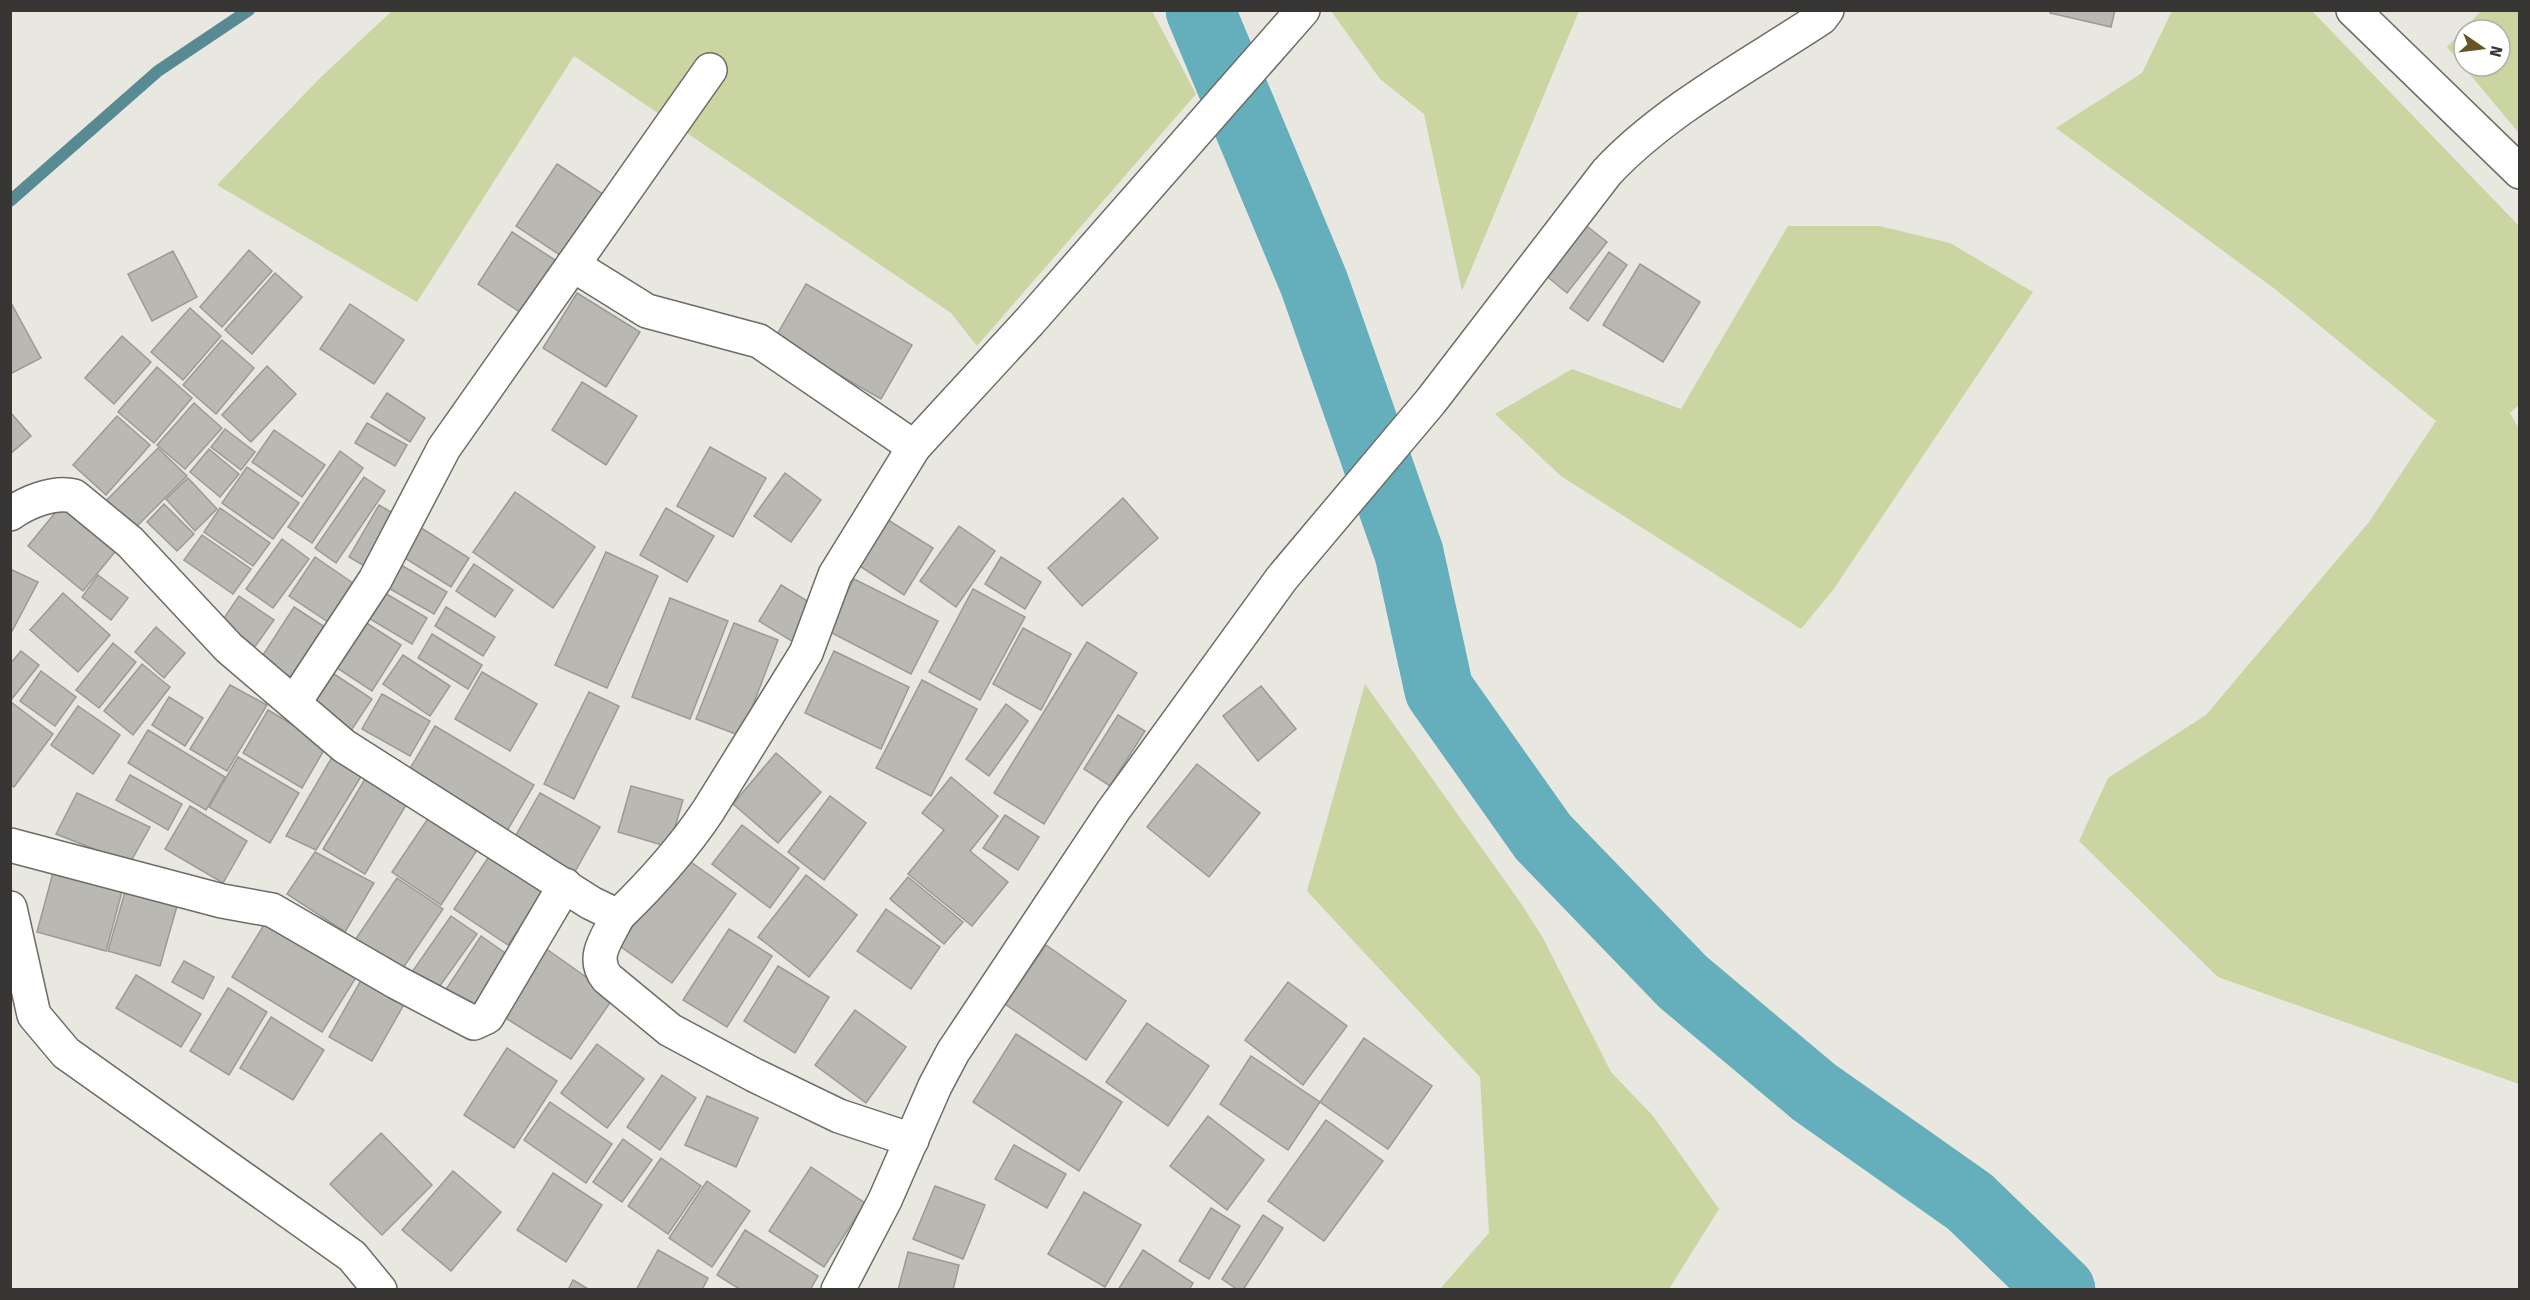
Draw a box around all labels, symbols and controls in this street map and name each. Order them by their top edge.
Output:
north arrow [2452,18,2512,78]
text: N [2486,44,2507,59]

